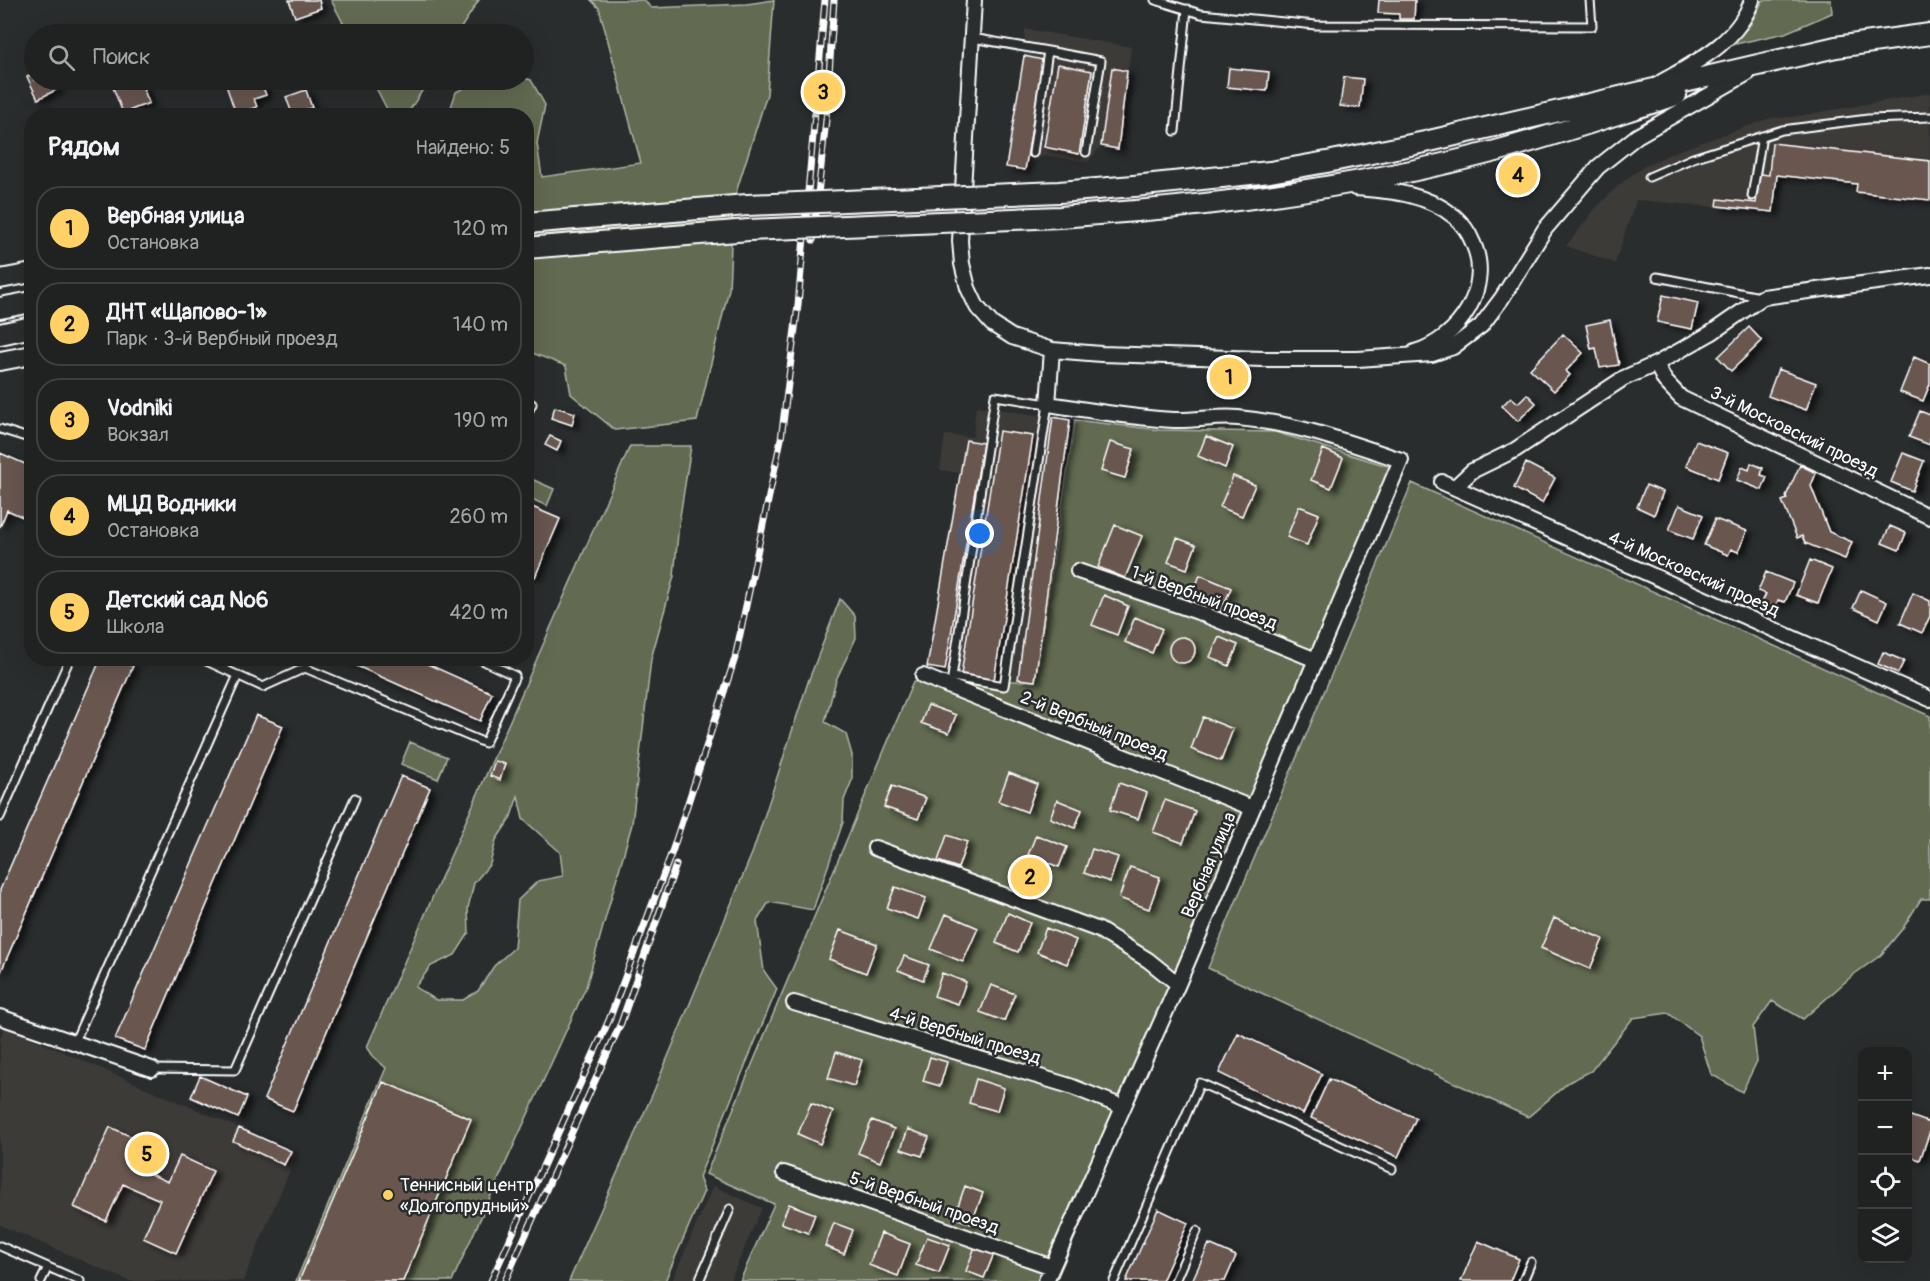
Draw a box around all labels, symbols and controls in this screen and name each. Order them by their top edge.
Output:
search box [24,24,534,90]
icon: search [45,41,78,74]
text: Поиск [93,43,150,71]
pin: 3 [804,70,842,115]
text: Рядом [48,131,120,163]
text: Найдено: 5 [415,135,510,160]
pin: 4 [1498,152,1538,198]
text: Вербная улица [107,202,244,230]
text: 1 [66,216,73,241]
text: 120 m [453,216,508,241]
text: Остановка [107,230,199,255]
text: ДНТ «Щапово-1» [107,298,267,326]
text: 2 [64,312,75,337]
text: 140 m [453,312,508,337]
text: Парк · 3-й Вербный проезд [107,326,338,351]
pin: 1 [1210,354,1248,400]
street label: 3-й Московский проезд [1706,381,1882,483]
text: Vodniki [107,394,172,422]
text: 3 [64,408,75,433]
text: 190 m [454,408,508,433]
text: Вокзал [107,422,169,447]
text: МЦД Водники [107,490,236,518]
text: 4 [64,504,75,529]
text: 260 m [449,504,508,529]
text: Остановка [107,518,199,543]
your location [965,519,994,548]
street label: 4-й Московский проезд [1605,526,1783,622]
street label: 1-й Вербный проезд [1128,561,1280,635]
text: Детский сад №6 [107,586,269,614]
text: 5 [64,600,75,625]
text: 420 m [449,600,508,625]
text: Школа [107,614,164,639]
street label: 2-й Вербный проезд [1017,686,1171,766]
street label: Вербная улица [1176,809,1242,921]
pin: 2 [1010,854,1050,900]
street label: 4-й Вербный проезд [886,1002,1044,1070]
map controls [1858,1047,1912,1263]
button: + [1858,1047,1912,1101]
button: − [1858,1101,1912,1155]
pin: 5 [128,1132,166,1176]
button: locate [1858,1155,1912,1209]
street label: 5-й Вербный проезд [846,1167,1002,1239]
place label: Теннисный центр «Долгопрудный» [400,1174,534,1218]
marker: Теннисный центр «Долгопрудный» [381,1188,395,1202]
button: layers [1858,1209,1912,1263]

